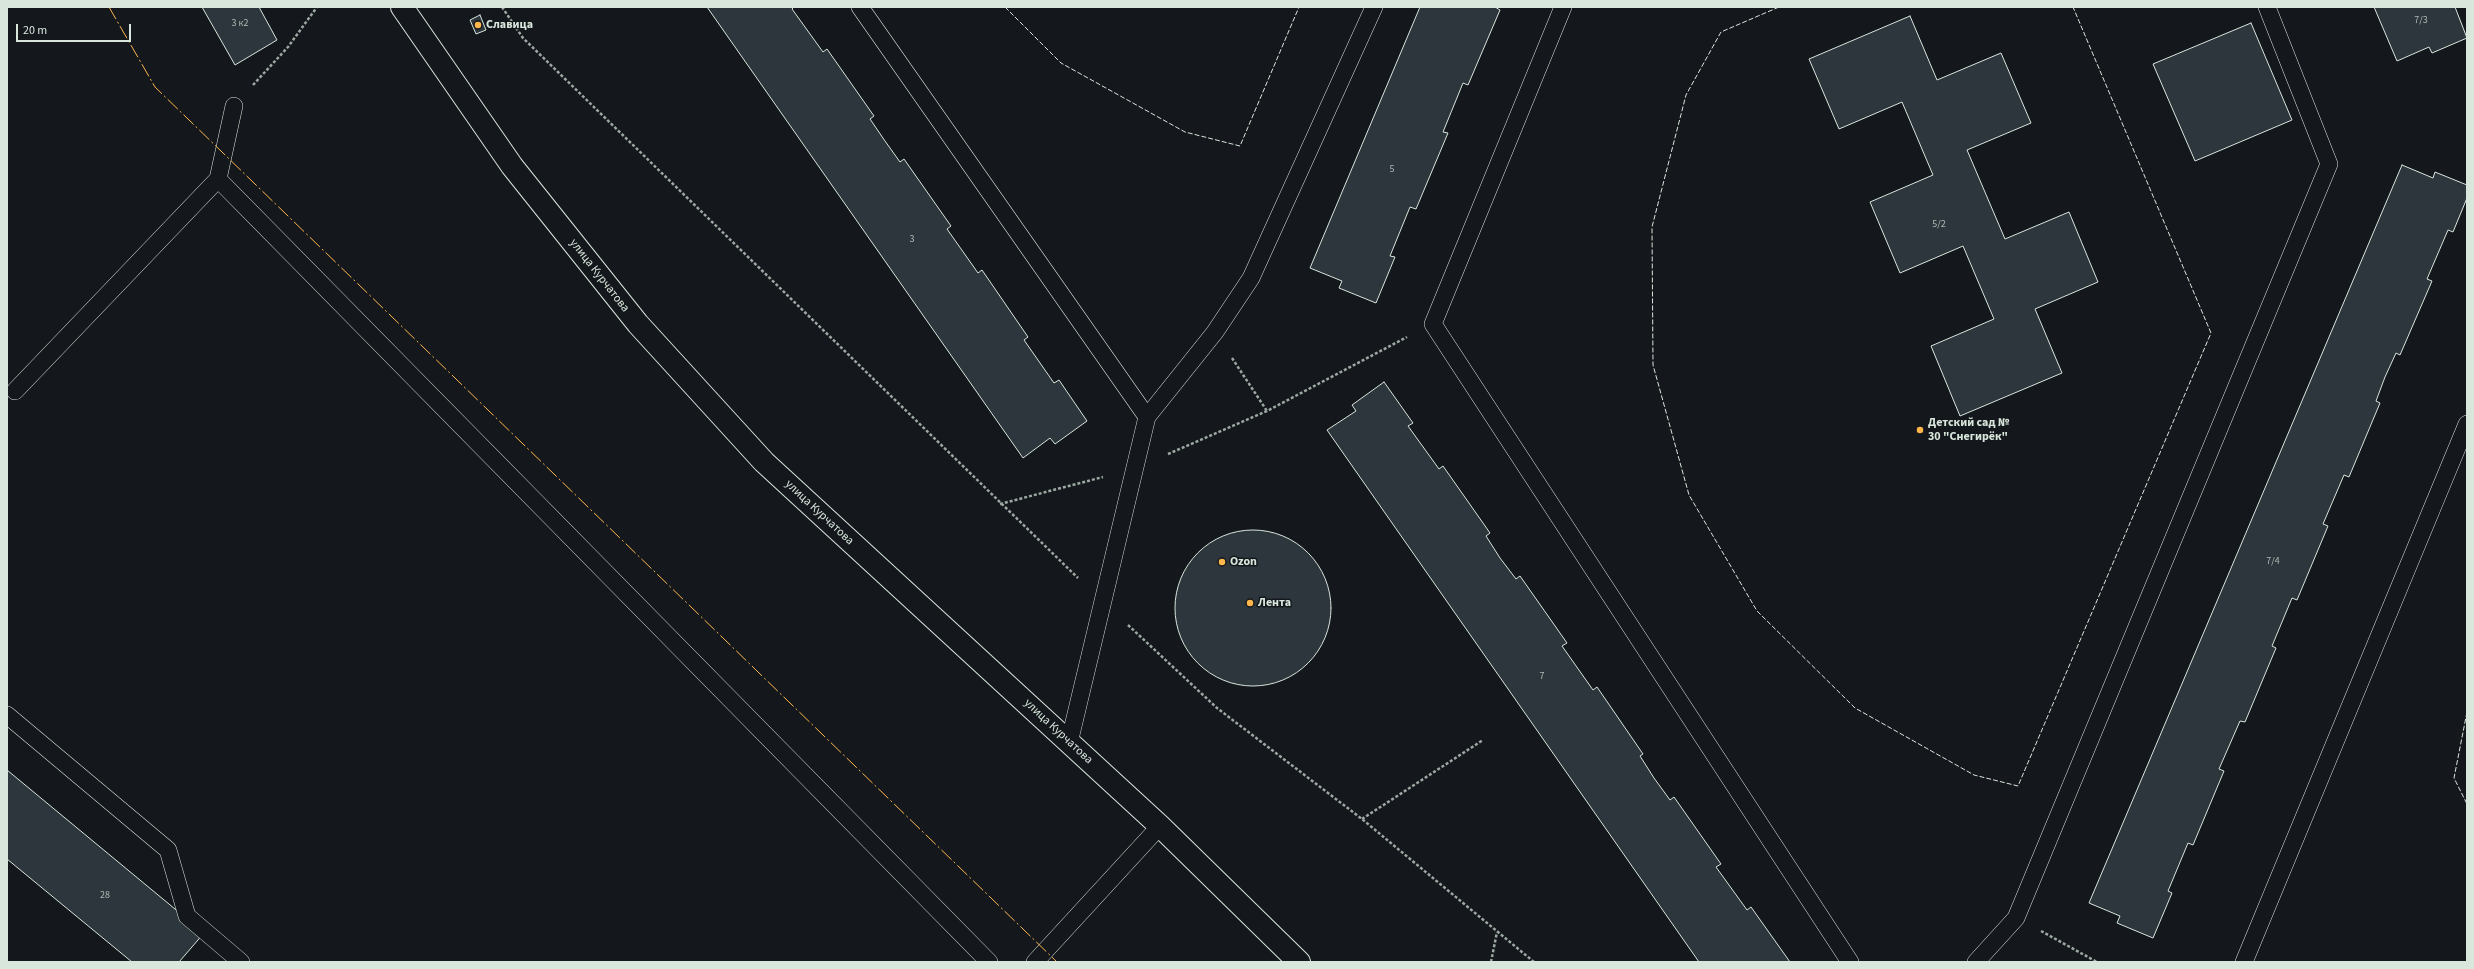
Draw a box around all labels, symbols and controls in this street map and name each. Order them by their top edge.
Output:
house number: 7/3 [2414,15,2428,27]
scale bar [18,16,133,42]
house number: 3 к2 [232,18,248,30]
place label: Славица [486,18,533,32]
marker: Славица [473,20,483,30]
text: 20 m [23,22,47,39]
house number: 5 [1390,164,1394,176]
house number: 5/2 [1932,219,1946,231]
house number: 3 [910,234,914,246]
street label: улица Курчатова [566,237,632,315]
place label: Детский сад № 30 "Снегирёк" [1928,416,2009,444]
marker: Детский сад № 30 "Снегирёк" [1915,425,1925,435]
street label: улица Курчатова [782,477,856,549]
place label: Ozon [1230,555,1257,569]
house number: 7/4 [2266,556,2280,568]
marker: Ozon [1217,557,1227,567]
place label: Лента [1258,596,1291,610]
marker: Лента [1245,598,1255,608]
house number: 7 [1540,671,1544,683]
street label: улица Курчатова [1021,696,1095,768]
house number: 28 [100,890,110,902]

